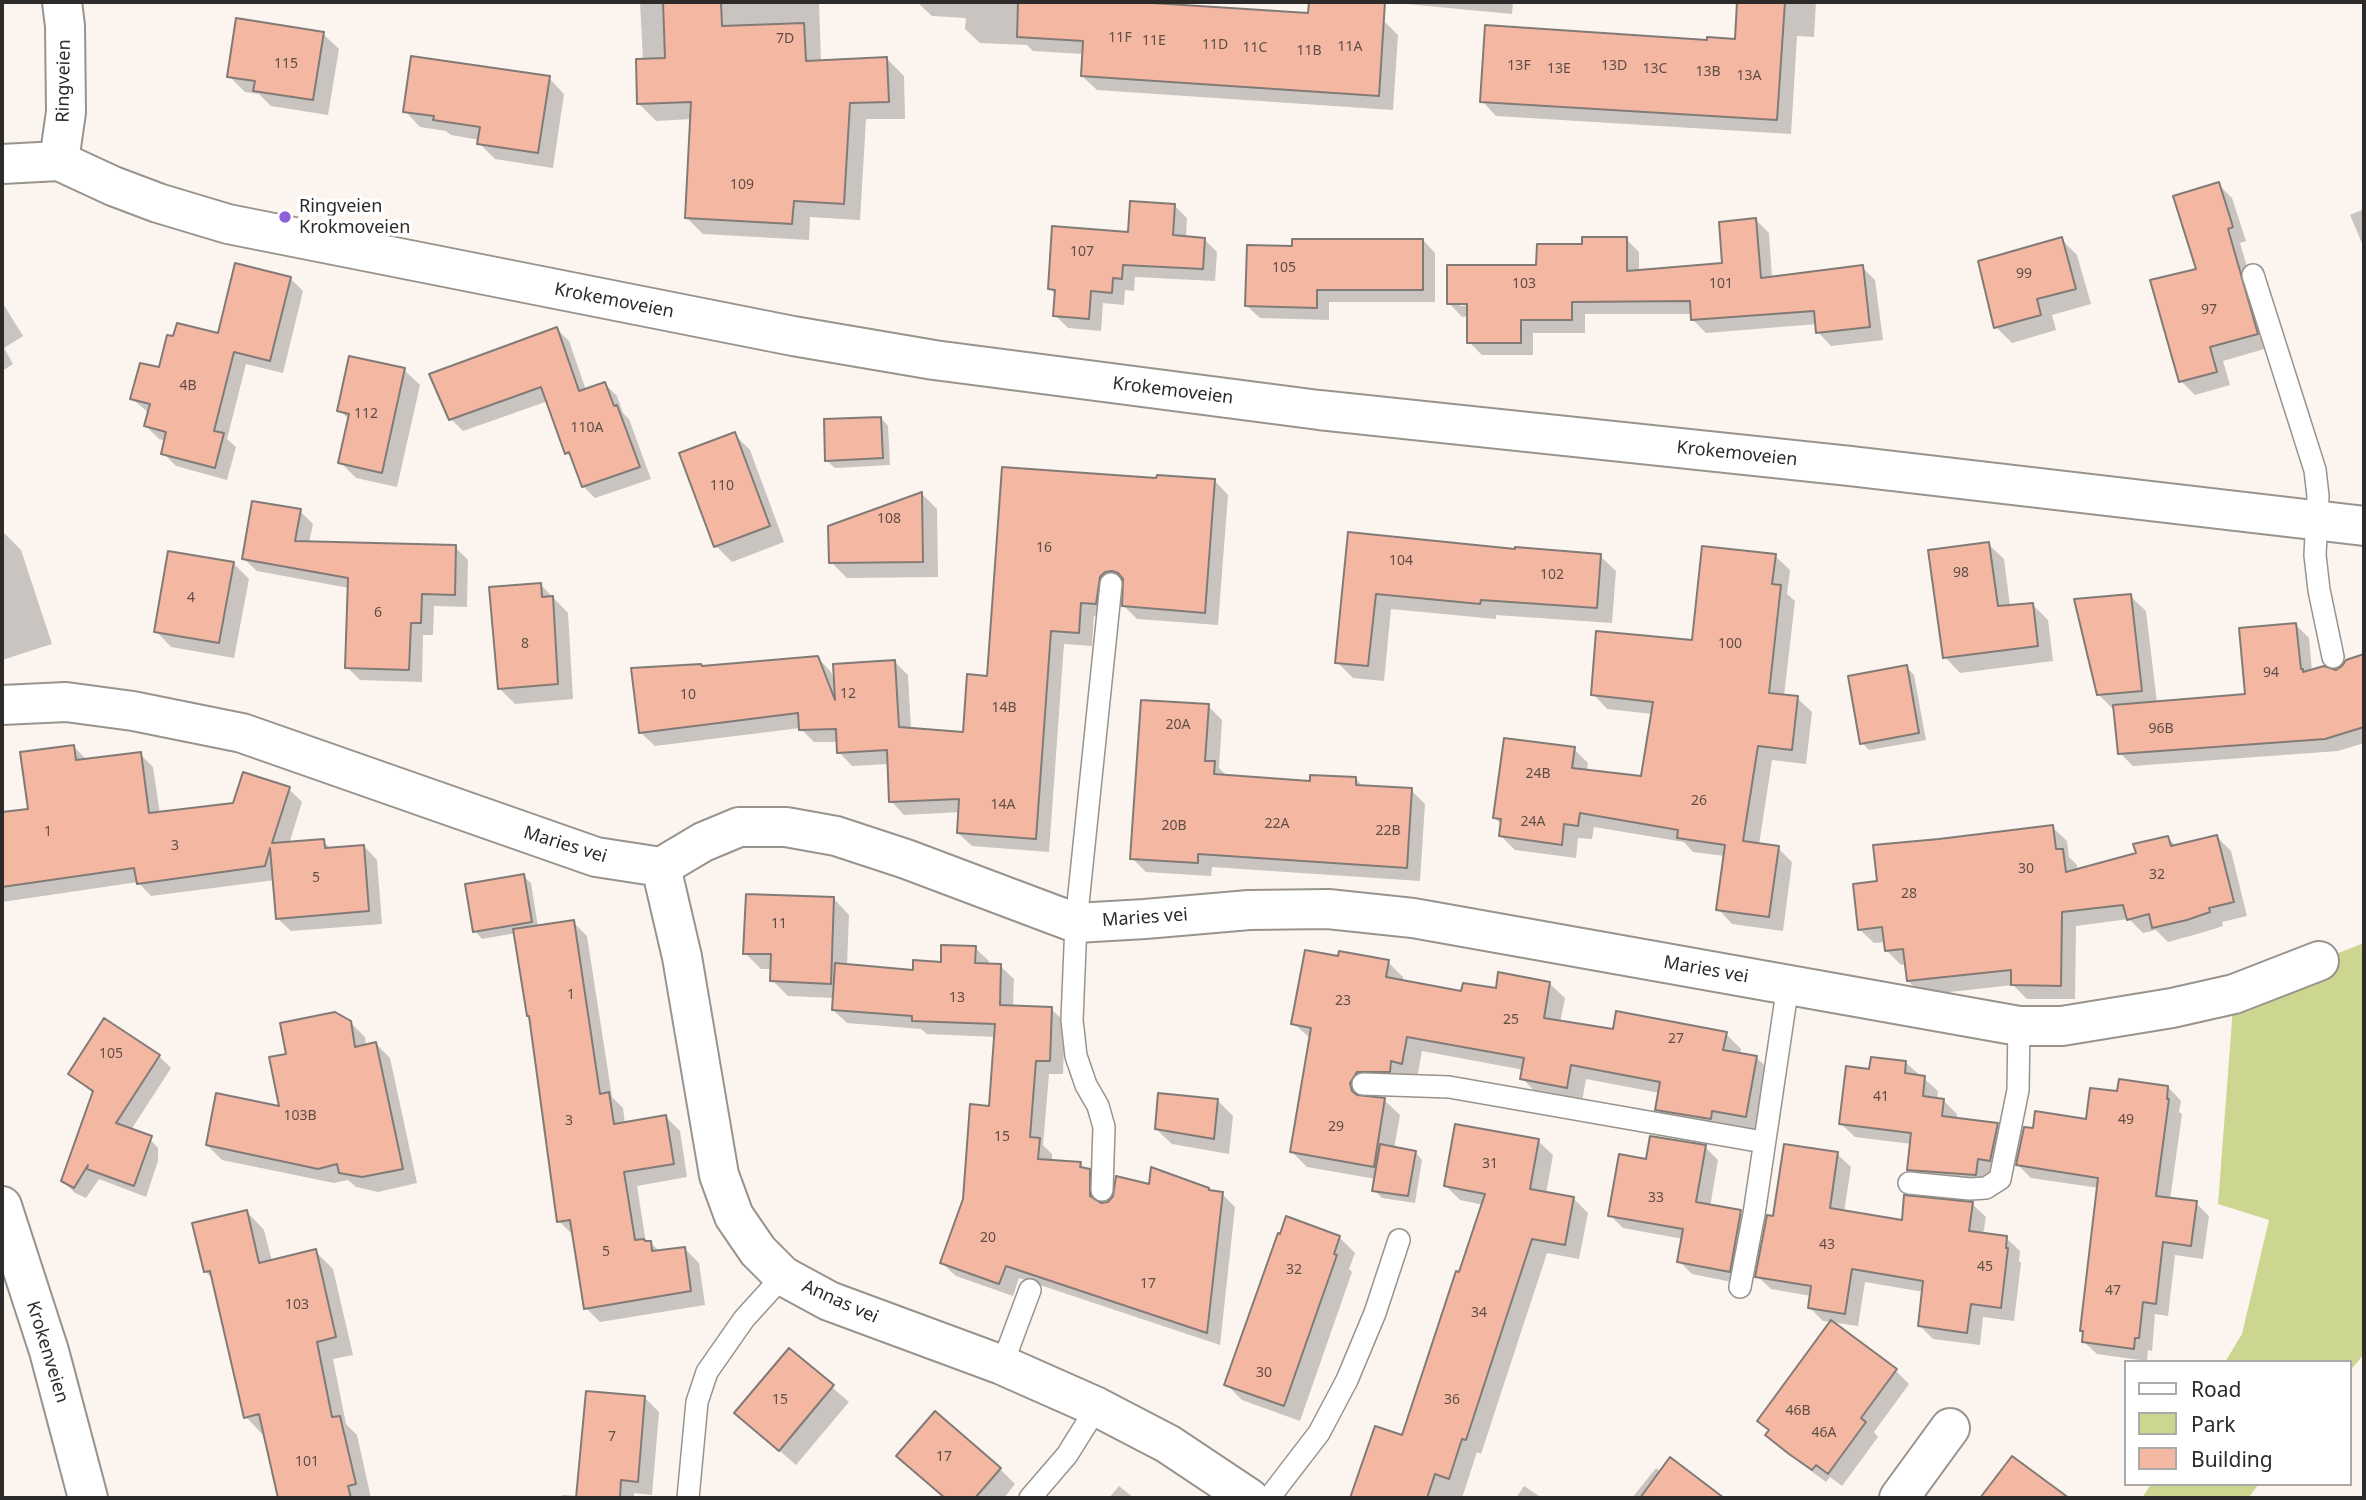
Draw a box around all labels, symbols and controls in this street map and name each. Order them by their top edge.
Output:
house number: 11F [1108,30,1132,46]
house number: 7D [776,31,794,47]
house number: 11E [1142,33,1166,49]
house number: 11D [1202,37,1228,53]
street label: Ringveien [52,39,76,123]
house number: 11A [1338,39,1362,55]
house number: 11C [1243,40,1267,56]
house number: 11B [1296,43,1322,59]
house number: 115 [274,56,298,72]
house number: 13F [1507,58,1531,74]
house number: 13D [1601,58,1627,74]
house number: 13E [1547,61,1571,77]
house number: 13C [1643,61,1667,77]
house number: 13B [1695,64,1721,80]
house number: 13A [1737,68,1761,84]
house number: 109 [730,177,754,193]
place label: Ringveien Krokmoveien [299,196,410,238]
marker: Ringveien Krokmoveien [277,209,293,225]
house number: 107 [1070,244,1094,260]
house number: 105 [1272,260,1296,276]
house number: 99 [2016,266,2032,282]
house number: 103 [1512,276,1536,292]
house number: 101 [1709,276,1733,292]
street label: Krokemoveien [552,279,676,323]
house number: 97 [2201,302,2217,318]
street label: Krokemoveien [1111,373,1235,409]
house number: 4B [179,378,197,394]
house number: 112 [354,406,378,422]
house number: 110A [571,420,603,436]
street label: Krokemoveien [1675,437,1799,471]
house number: 110 [710,478,734,494]
house number: 108 [877,511,901,527]
house number: 16 [1036,540,1052,556]
house number: 104 [1389,553,1413,569]
house number: 98 [1953,565,1969,581]
house number: 102 [1540,567,1564,583]
house number: 4 [187,590,195,606]
house number: 6 [374,605,382,621]
house number: 8 [521,636,529,652]
house number: 100 [1718,636,1742,652]
house number: 94 [2263,665,2279,681]
house number: 12 [840,686,856,702]
house number: 10 [680,687,696,703]
house number: 14B [991,700,1017,716]
house number: 20A [1166,717,1190,733]
house number: 96B [2148,721,2174,737]
house number: 24B [1525,766,1551,782]
house number: 26 [1691,793,1707,809]
house number: 14A [991,797,1015,813]
house number: 24A [1521,814,1545,830]
house number: 22A [1265,816,1289,832]
house number: 20B [1161,818,1187,834]
street label: Maries vei [521,822,609,868]
house number: 22B [1375,823,1401,839]
house number: 1 [44,824,52,840]
house number: 3 [171,838,179,854]
house number: 30 [2018,861,2034,877]
house number: 32 [2149,867,2165,883]
house number: 5 [312,870,320,886]
house number: 28 [1901,886,1917,902]
street label: Maries vei [1101,904,1189,932]
house number: 11 [771,916,787,932]
street label: Maries vei [1662,952,1750,988]
house number: 1 [567,987,575,1003]
house number: 13 [949,990,965,1006]
house number: 23 [1335,993,1351,1009]
house number: 25 [1503,1012,1519,1028]
house number: 27 [1668,1031,1684,1047]
house number: 105 [99,1046,123,1062]
house number: 41 [1873,1089,1889,1105]
house number: 103B [283,1108,317,1124]
house number: 49 [2118,1112,2134,1128]
house number: 3 [565,1113,573,1129]
house number: 29 [1328,1119,1344,1135]
house number: 15 [994,1129,1010,1145]
house number: 31 [1482,1156,1498,1172]
house number: 33 [1648,1190,1664,1206]
house number: 20 [980,1230,996,1246]
house number: 43 [1819,1237,1835,1253]
house number: 5 [602,1244,610,1260]
house number: 45 [1977,1259,1993,1275]
house number: 32 [1286,1262,1302,1278]
street label: Annas vei [799,1276,881,1328]
house number: 17 [1140,1276,1156,1292]
house number: 47 [2105,1283,2121,1299]
house number: 103 [285,1297,309,1313]
street label: Krokenveien [21,1299,73,1405]
house number: 34 [1471,1305,1487,1321]
legend [2124,1360,2352,1486]
house number: 30 [1256,1365,1272,1381]
text: Road [2191,1375,2241,1403]
house number: 15 [772,1392,788,1408]
house number: 36 [1444,1392,1460,1408]
house number: 46B [1785,1403,1811,1419]
text: Park [2191,1410,2235,1438]
house number: 46A [1812,1425,1836,1441]
house number: 7 [608,1429,616,1445]
text: Building [2191,1445,2273,1473]
house number: 17 [936,1449,952,1465]
house number: 101 [295,1454,319,1470]

